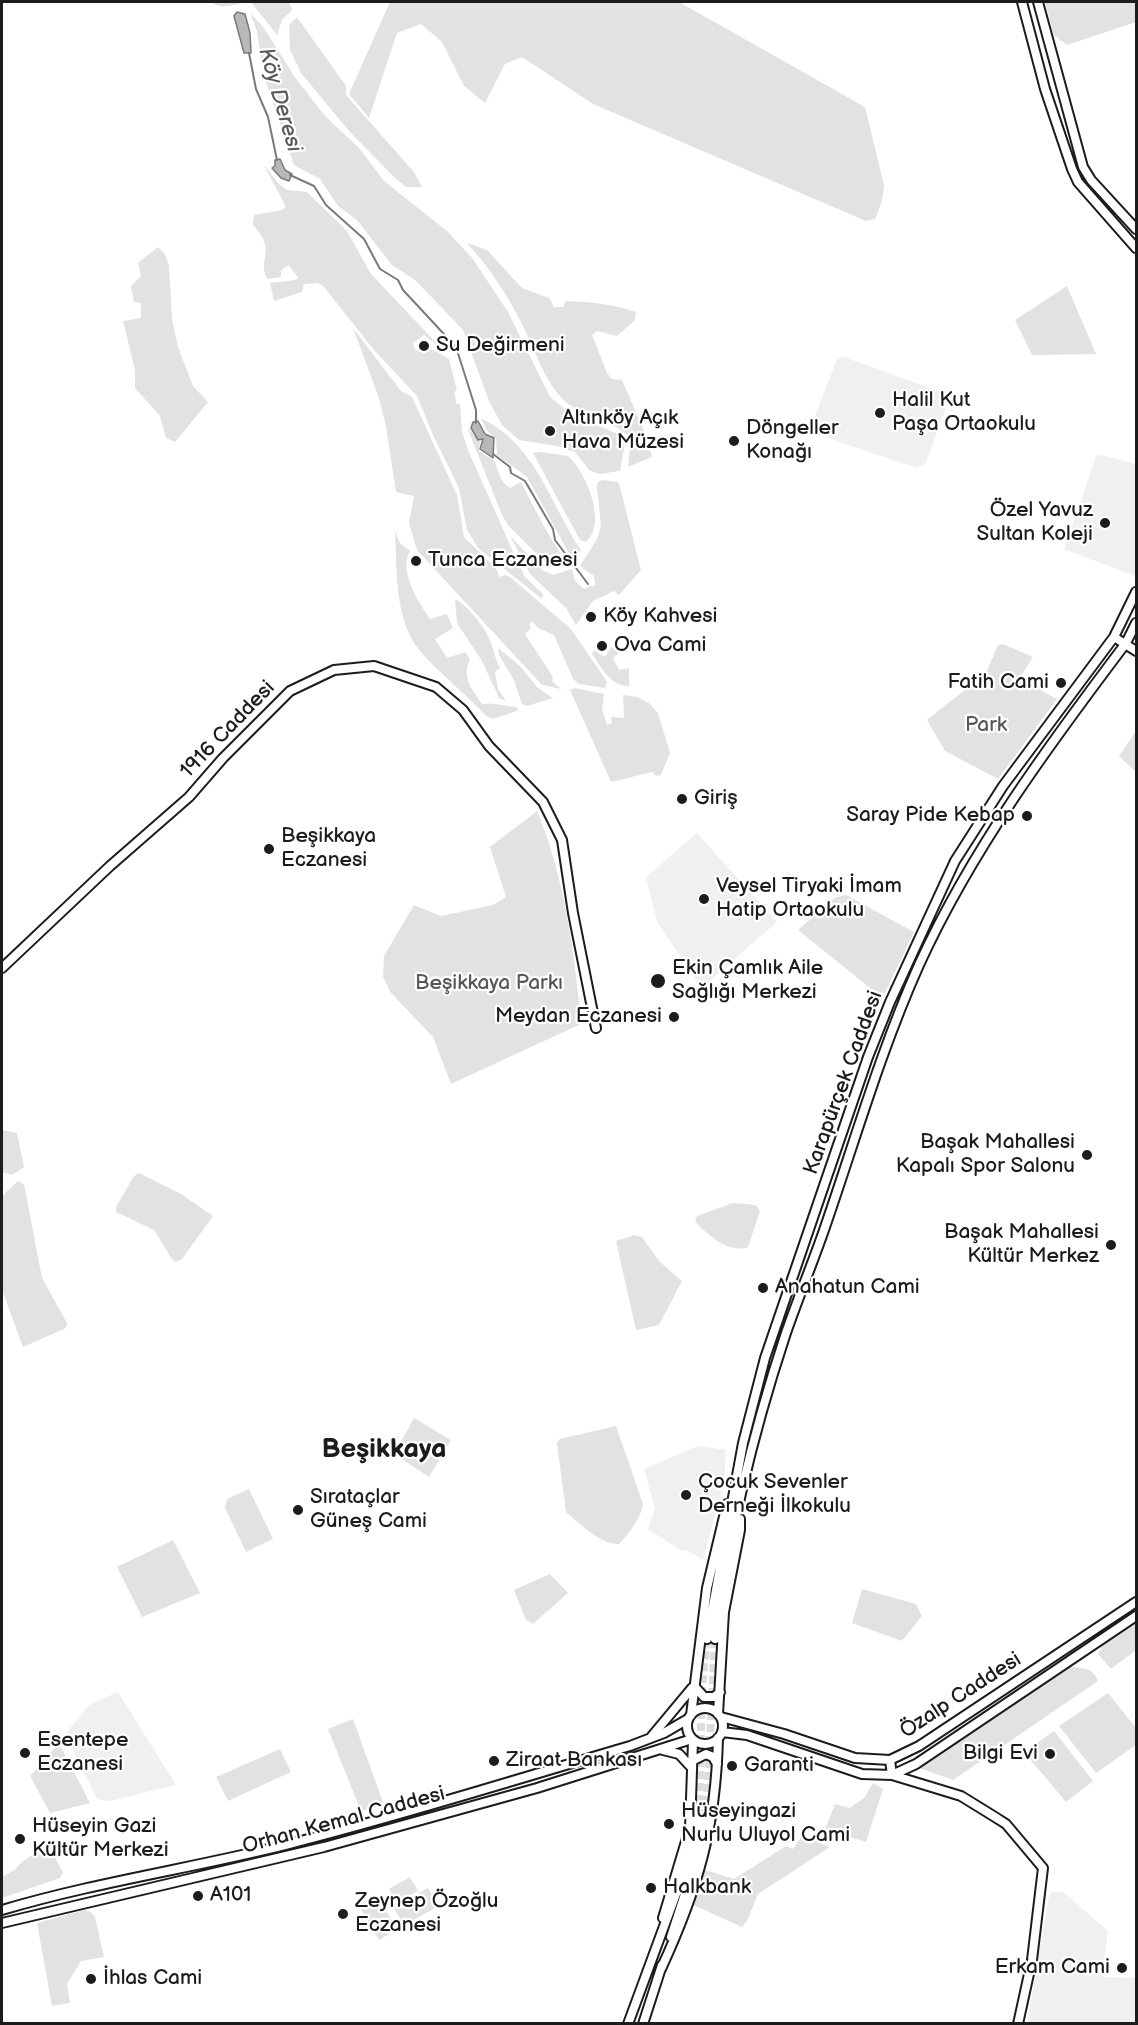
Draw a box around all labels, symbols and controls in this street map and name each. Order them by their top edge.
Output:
water label: Köy Deresi [252,45,306,155]
place label: Su Değirmeni [436,333,565,359]
marker: Su Değirmeni [417,339,431,353]
place label: Halil Kut Paşa Ortaokulu [892,388,1036,438]
place label: Altınköy Açık Hava Müzesi [562,406,684,456]
marker: Halil Kut Paşa Ortaokulu [873,406,887,420]
place label: Döngeller Konağı [746,416,839,466]
marker: Altınköy Açık Hava Müzesi [543,424,557,438]
marker: Döngeller Konağı [727,434,741,448]
place label: Özel Yavuz Sultan Koleji [977,498,1093,548]
marker: Özel Yavuz Sultan Koleji [1098,516,1112,530]
place label: Tunca Eczanesi [428,548,578,574]
marker: Tunca Eczanesi [409,554,423,568]
place label: Köy Kahvesi [603,604,717,630]
marker: Köy Kahvesi [584,610,598,624]
place label: Ova Cami [614,633,707,659]
marker: Ova Cami [595,639,609,653]
place label: Fatih Cami [947,670,1049,696]
street label: 1916 Caddesi [175,676,281,784]
marker: Fatih Cami [1054,676,1068,690]
park label: Park [965,713,1007,739]
place label: Giriş [694,786,738,812]
marker: Giriş [675,792,689,806]
place label: Saray Pide Kebap [846,803,1015,829]
marker: Saray Pide Kebap [1020,809,1034,823]
place label: Beşikkaya Eczanesi [281,824,376,874]
marker: Beşikkaya Eczanesi [262,842,276,856]
place label: Veysel Tiryaki İmam Hatip Ortaokulu [716,874,902,924]
marker: Veysel Tiryaki İmam Hatip Ortaokulu [697,892,711,906]
place label: Ekin Çamlık Aile Sağlığı Merkezi [672,956,823,1006]
park label: Beşikkaya Parkı [415,971,563,997]
marker: Ekin Çamlık Aile Sağlığı Merkezi [649,972,667,990]
street label: Karapürçek Caddesi [799,988,889,1178]
place label: Meydan Eczanesi [495,1004,662,1030]
marker: Meydan Eczanesi [667,1010,681,1024]
place label: Başak Mahallesi Kapalı Spor Salonu [896,1130,1075,1180]
marker: Başak Mahallesi Kapalı Spor Salonu [1080,1148,1094,1162]
place label: Başak Mahallesi Kültür Merkez [944,1220,1099,1270]
marker: Başak Mahallesi Kültür Merkez [1104,1238,1118,1252]
place label: Anahatun Cami [775,1275,920,1301]
marker: Anahatun Cami [756,1281,770,1295]
district label: Beşikkaya [321,1434,447,1466]
place label: Çocuk Sevenler Derneği İlkokulu [698,1470,851,1520]
place label: Sırataçlar Güneş Cami [310,1485,427,1535]
marker: Çocuk Sevenler Derneği İlkokulu [679,1488,693,1502]
marker: Sırataçlar Güneş Cami [291,1503,305,1517]
street label: Özalp Caddesi [896,1648,1026,1744]
place label: Esentepe Eczanesi [37,1728,128,1778]
place label: Bilgi Evi [963,1741,1038,1767]
marker: Esentepe Eczanesi [18,1746,32,1760]
marker: Bilgi Evi [1043,1747,1057,1761]
place label: Ziraat Bankası [506,1748,642,1774]
place label: Garanti [744,1753,814,1779]
marker: Ziraat Bankası [487,1754,501,1768]
marker: Garanti [725,1759,739,1773]
street label: Orhan Kemal Caddesi [240,1782,448,1860]
place label: Hüseyingazi Nurlu Uluyol Cami [681,1799,850,1849]
place label: Hüseyin Gazi Kültür Merkezi [32,1814,169,1864]
marker: Hüseyingazi Nurlu Uluyol Cami [662,1817,676,1831]
marker: Hüseyin Gazi Kültür Merkezi [13,1832,27,1846]
place label: Halkbank [663,1875,751,1901]
marker: Halkbank [644,1881,658,1895]
place label: A101 [210,1883,251,1909]
marker: A101 [191,1889,205,1903]
place label: Zeynep Özoğlu Eczanesi [355,1889,498,1939]
marker: Zeynep Özoğlu Eczanesi [336,1907,350,1921]
place label: Erkam Cami [995,1955,1110,1981]
marker: Erkam Cami [1115,1961,1129,1975]
place label: İhlas Cami [103,1966,202,1992]
marker: İhlas Cami [84,1972,98,1986]

